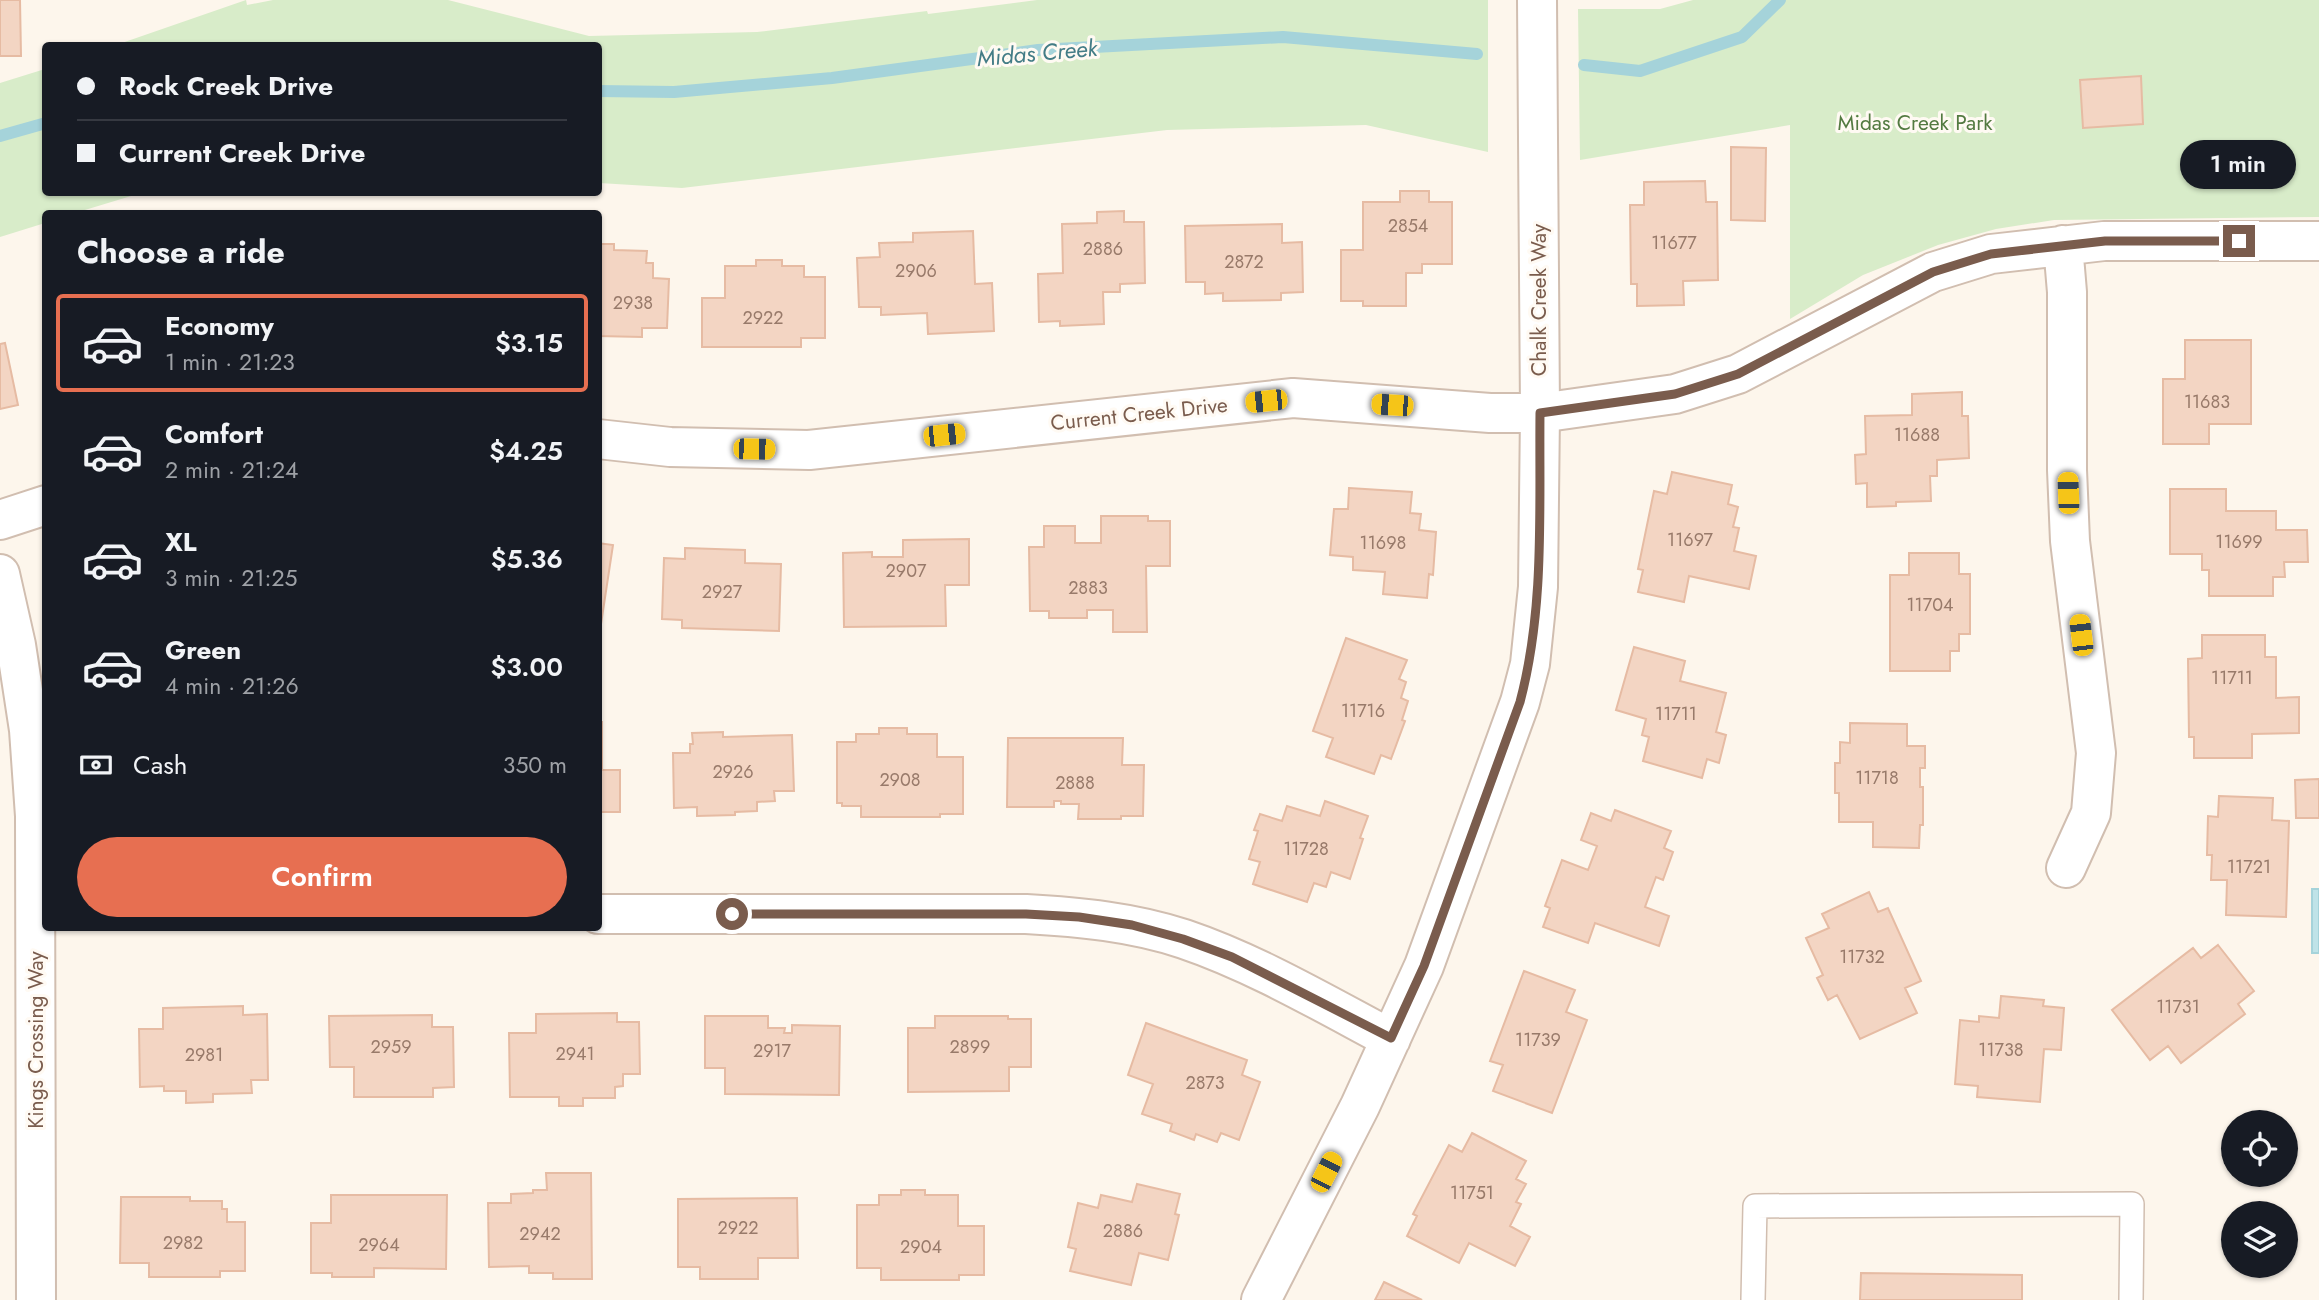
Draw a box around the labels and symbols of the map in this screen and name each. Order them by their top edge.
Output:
water label: Midas Creek [975,31,1100,75]
park label: Midas Creek Park [1837,108,1993,138]
callout: 1 min [2181,140,2297,188]
house number: 2854 [1388,213,1428,239]
street label: Chalk Creek Way [1524,223,1554,376]
route end [2223,225,2255,257]
house number: 11677 [1651,230,1697,256]
house number: 2886 [1083,236,1123,262]
house number: 2872 [1224,249,1264,275]
house number: 2906 [895,258,937,284]
house number: 2938 [613,290,653,316]
house number: 2922 [742,305,784,331]
car [1245,388,1288,414]
house number: 11683 [2184,389,2230,415]
street label: Current Creek Drive [1049,390,1229,438]
car [1371,393,1414,417]
car [923,422,966,448]
house number: 11688 [1894,422,1940,448]
car [733,438,776,460]
car [2057,472,2080,514]
house number: 11697 [1667,527,1713,553]
house number: 11699 [2215,529,2263,555]
house number: 11698 [1360,530,1406,556]
house number: 2907 [886,558,927,584]
house number: 2883 [1068,575,1108,601]
house number: 2927 [702,579,743,605]
house number: 11704 [1907,592,1953,618]
car [2069,613,2094,657]
house number: 11711 [2211,665,2253,691]
house number: 11716 [1341,698,1385,724]
house number: 11711 [1655,701,1697,727]
house number: 2926 [712,759,754,785]
house number: 11718 [1855,765,1899,791]
house number: 2908 [879,767,921,793]
house number: 2888 [1055,770,1095,796]
house number: 11728 [1283,836,1329,862]
house number: 11721 [2227,854,2271,880]
route start [716,898,748,930]
house number: 11732 [1839,944,1885,970]
street label: Kings Crossing Way [21,951,51,1129]
house number: 11731 [2156,994,2200,1020]
house number: 11739 [1515,1027,1561,1053]
house number: 2959 [370,1034,412,1060]
house number: 2899 [950,1034,990,1060]
house number: 11738 [1978,1037,2024,1063]
house number: 2917 [753,1038,792,1064]
house number: 2941 [555,1041,595,1067]
house number: 2981 [185,1042,223,1068]
house number: 2873 [1185,1070,1225,1096]
car [1308,1149,1345,1195]
house number: 11751 [1450,1180,1494,1206]
house number: 2922 [717,1215,759,1241]
house number: 2886 [1103,1218,1143,1244]
house number: 2942 [519,1221,561,1247]
house number: 2982 [163,1230,203,1256]
house number: 2964 [358,1232,400,1258]
house number: 2904 [900,1234,942,1260]

